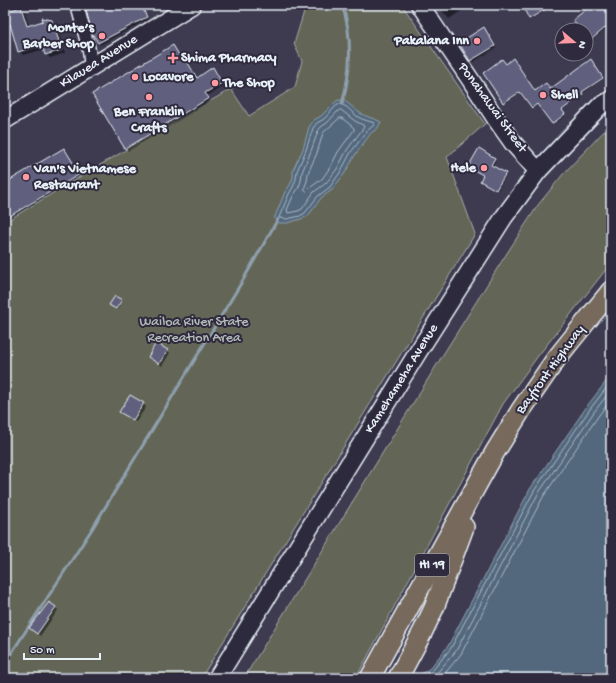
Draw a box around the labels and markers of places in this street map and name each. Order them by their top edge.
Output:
place label: Monte’s Barber Shop [22,20,95,53]
marker: Monte’s Barber Shop [97,31,107,41]
place label: Pakalana Inn [393,33,469,50]
marker: Pakalana Inn [472,36,482,46]
place label: Shima Pharmacy [181,50,277,67]
marker: Shima Pharmacy [168,53,178,63]
place label: Locavore [143,69,194,86]
marker: Locavore [130,72,140,82]
place label: The Shop [222,75,275,92]
marker: The Shop [210,78,220,88]
place label: Shell [551,87,578,104]
marker: Shell [538,90,548,100]
marker: Ben Franklin Crafts [144,92,154,102]
place label: Ben Franklin Crafts [113,104,184,137]
place label: Hele [450,160,477,177]
place label: Van's Vietnamese Restaurant [33,161,137,194]
marker: Hele [479,163,489,173]
marker: Van's Vietnamese Restaurant [21,172,31,182]

